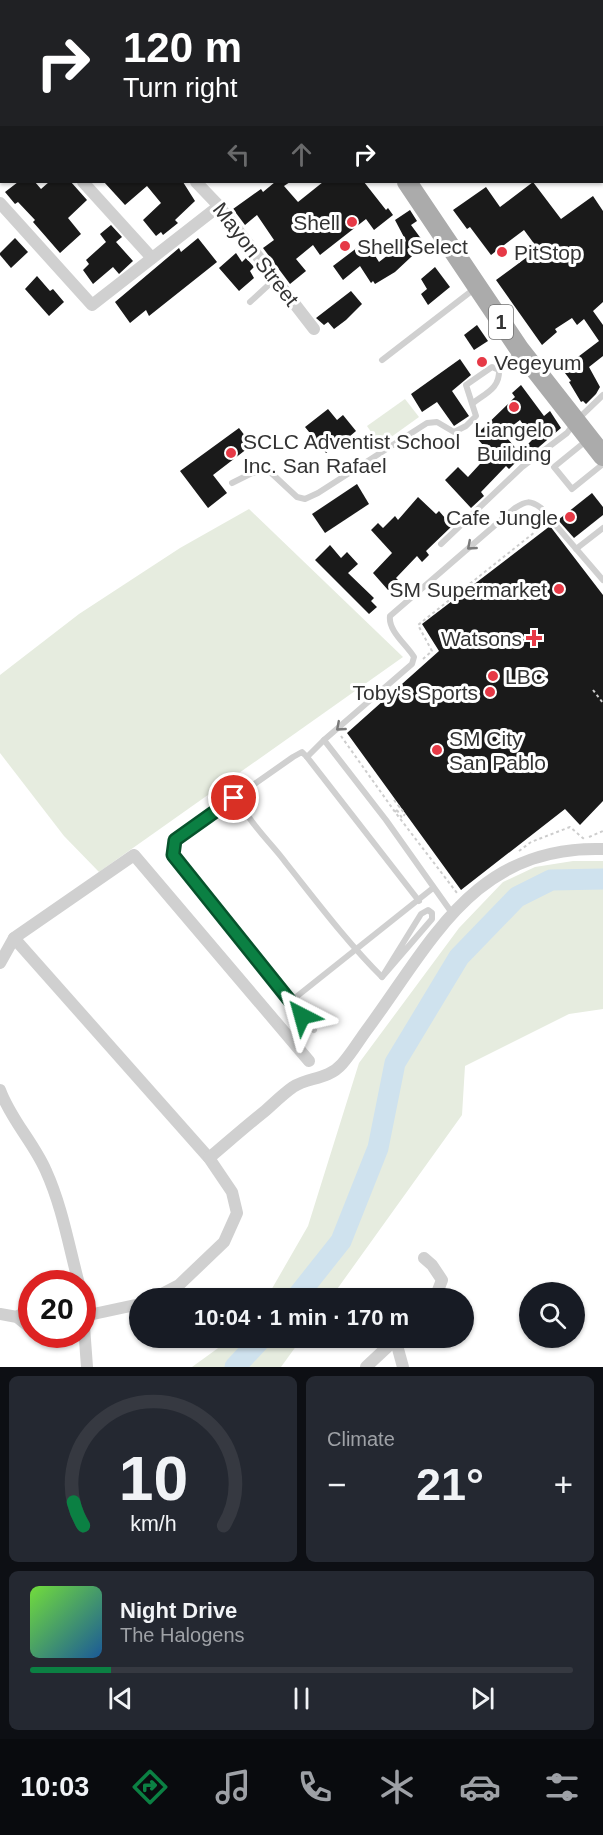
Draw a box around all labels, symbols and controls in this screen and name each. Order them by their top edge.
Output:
icon: right [24,24,102,102]
text: 120 m [123,24,242,71]
text: Turn right [123,73,238,103]
icon: left [222,138,255,171]
icon: ahead [285,138,318,171]
icon: right [348,138,381,171]
street label: Mayon Street [208,198,304,310]
place label: Shell [293,211,340,234]
marker: Shell [345,215,359,229]
place label: Shell Select [357,235,468,258]
marker: Shell Select [338,239,352,253]
place label: PitStop [514,241,582,264]
marker: PitStop [495,245,509,259]
road number: 1 [489,305,513,339]
place label: Vegeyum [494,351,582,374]
marker: Vegeyum [475,355,489,369]
marker: Liangelo Building [507,400,521,414]
place label: Liangelo Building [474,418,554,465]
place label: SCLC Adventist School Inc. San Rafael [243,430,460,477]
marker: SCLC Adventist School Inc. San Rafael [224,446,238,460]
place label: Cafe Jungle [446,506,558,529]
marker: Cafe Jungle [563,510,577,524]
one-way arrow [467,539,478,550]
place label: SM Supermarket [389,578,547,601]
marker: SM Supermarket [552,582,566,596]
place label: Watsons [441,627,522,650]
marker: Watsons [527,631,541,645]
place label: LBC [505,665,546,688]
marker: LBC [486,669,500,683]
place label: Toby's Sports [353,681,478,704]
marker: Toby's Sports [483,685,497,699]
one-way arrow [336,720,347,731]
place label: SM City San Pablo [449,727,546,774]
marker: SM City San Pablo [430,743,444,757]
pin [208,772,259,823]
icon: arrive [217,781,250,814]
position arrow [270,984,334,1048]
speed limit sign: 20 [18,1270,96,1348]
map controls [519,1282,585,1348]
button: search [519,1282,585,1348]
text: 10:04 · 1 min · 170 m [194,1305,409,1330]
text: Climate [327,1428,395,1450]
text: 10 [118,1444,188,1513]
text: 21° [416,1459,484,1510]
text: − [327,1466,346,1503]
text: + [554,1466,573,1503]
text: km/h [130,1512,176,1536]
text: Night Drive [120,1598,237,1623]
text: The Halogens [120,1624,245,1646]
icon: previous [104,1682,137,1715]
icon: pause [285,1682,318,1715]
icon: next [466,1682,499,1715]
icon: directions [129,1766,171,1808]
icon: music [212,1766,254,1808]
icon: phone [294,1766,336,1808]
icon: climate [376,1766,418,1808]
icon: car [459,1766,501,1808]
icon: filters [541,1766,583,1808]
text: 10:03 [20,1772,89,1802]

